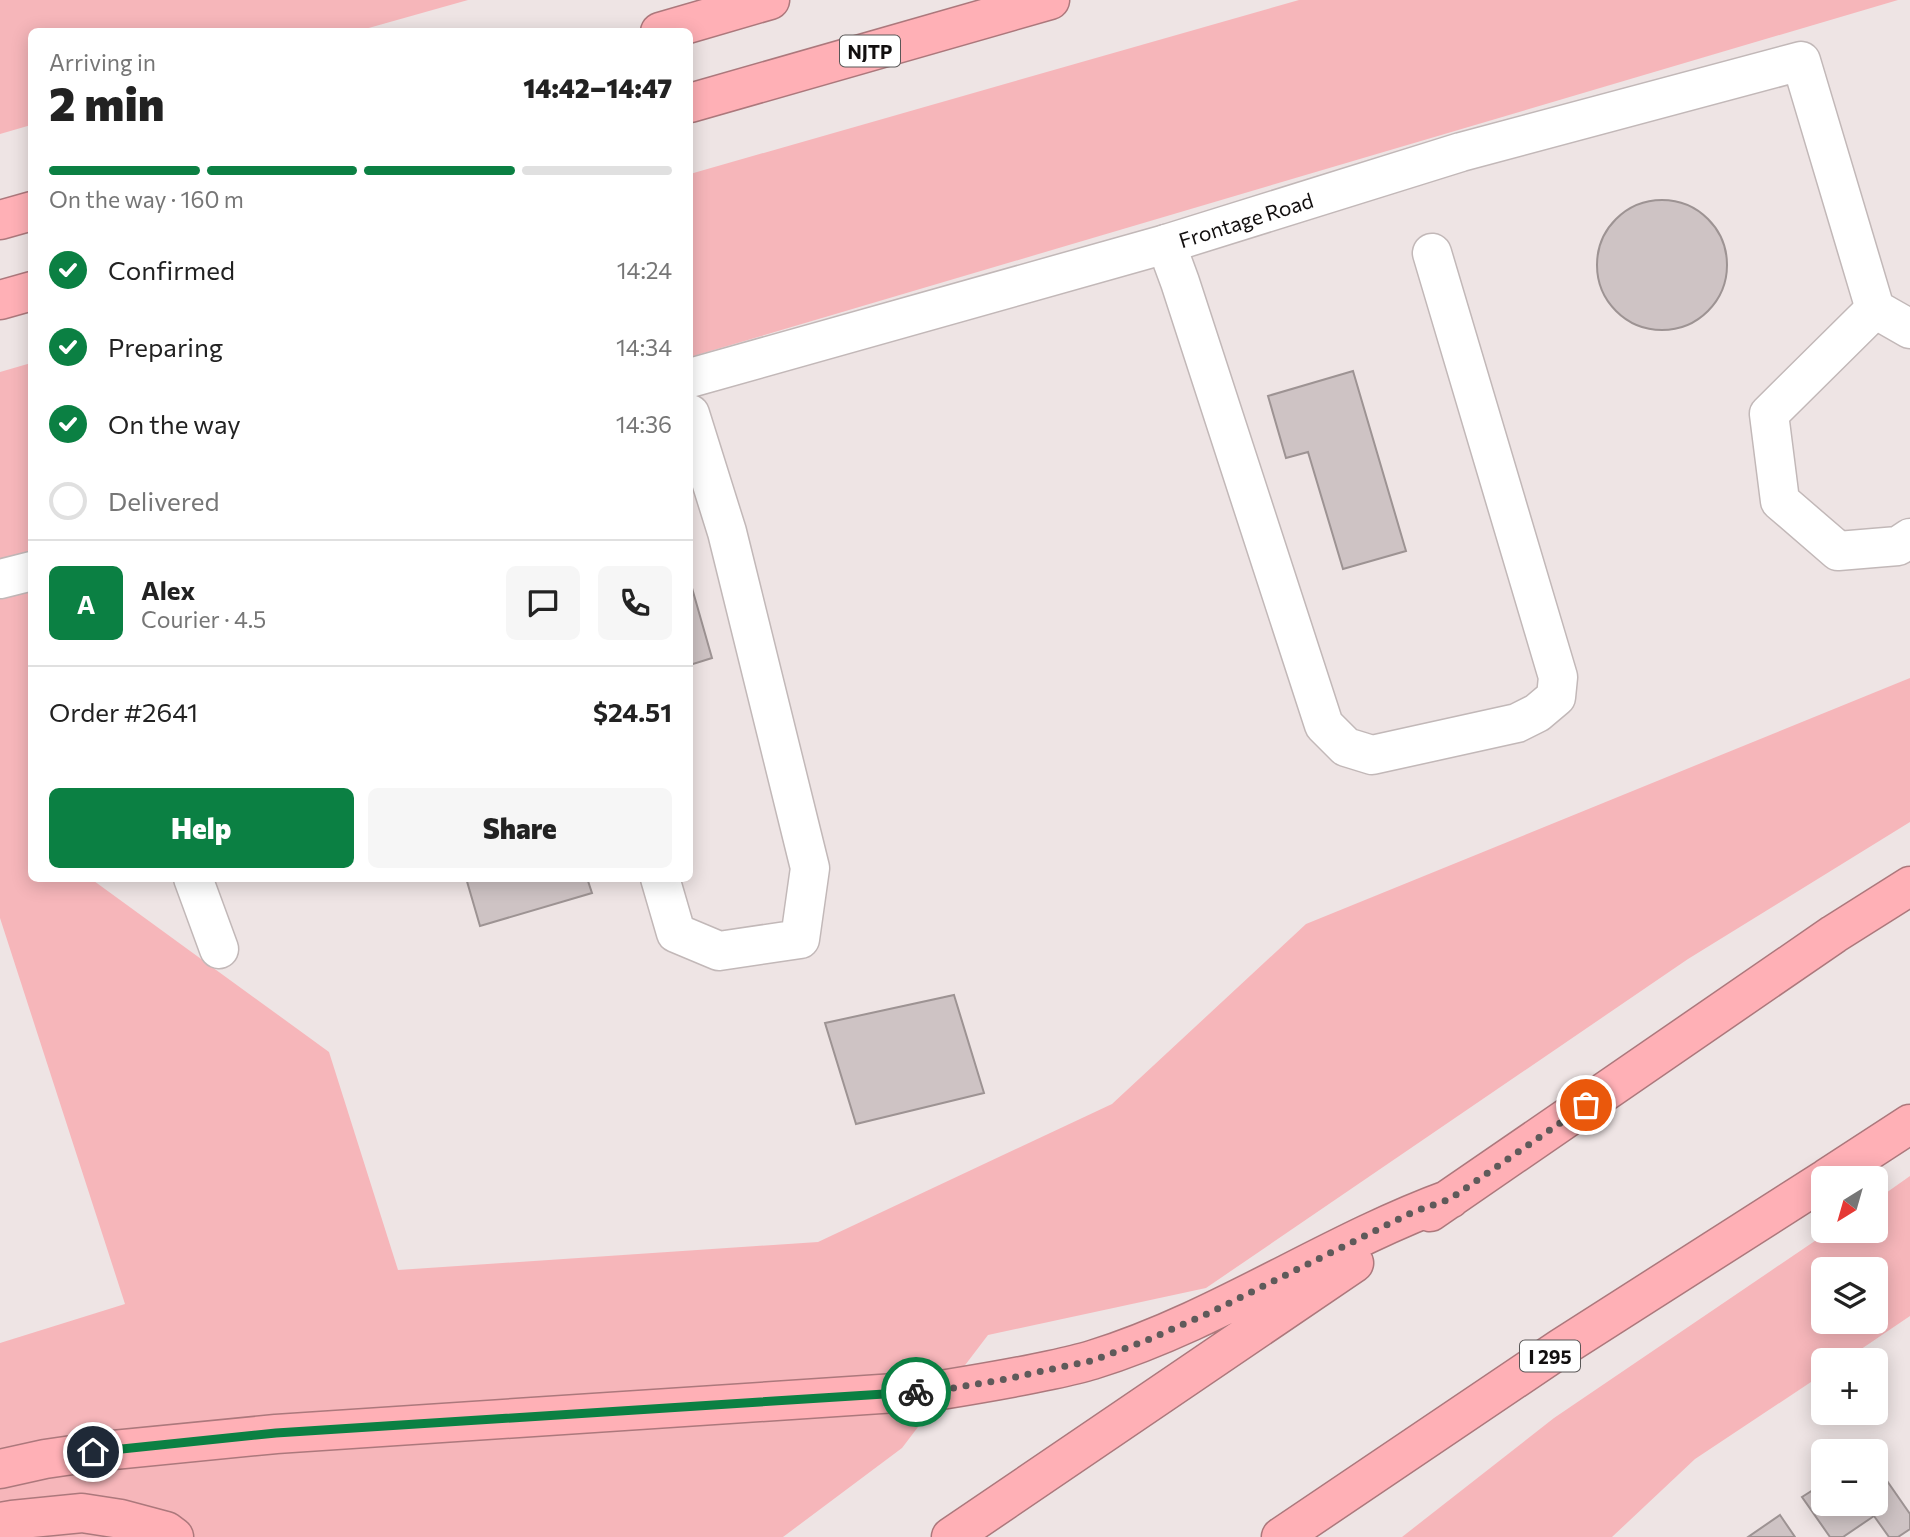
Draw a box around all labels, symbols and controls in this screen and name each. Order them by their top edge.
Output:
road number: NJTP [840,36,900,66]
text: Arriving in [49,48,156,76]
text: 14:42–14:47 [523,72,672,103]
text: 2 min [49,74,165,130]
text: On the way · 160 m [49,185,244,213]
street label: Frontage Road [1175,186,1316,252]
icon: check [49,251,87,289]
text: Confirmed [108,254,235,285]
text: 14:24 [617,256,672,284]
icon: check [49,328,87,366]
text: Preparing [108,331,223,362]
text: 14:34 [616,333,672,361]
icon: check [49,405,87,443]
text: On the way [108,408,241,439]
text: 14:36 [616,410,672,438]
text: Delivered [108,485,219,516]
button: chat [506,566,580,640]
button: phone [598,566,672,640]
text: Alex [141,574,195,605]
text: A [77,588,95,619]
text: Courier · 4.5 [141,605,266,633]
text: Order #2641 [49,696,198,727]
text: $24.51 [593,696,672,727]
button: Help [49,788,354,868]
button: Share [368,788,672,868]
pin [1556,1075,1616,1135]
icon: bag [1567,1086,1605,1124]
north arrow [1811,1166,1888,1242]
map controls [1811,1166,1888,1516]
button: layers [1811,1257,1888,1334]
road number: I 295 [1520,1340,1580,1372]
button: + [1811,1348,1888,1425]
courier [881,1357,951,1427]
icon: bike [897,1373,935,1411]
pin [63,1422,123,1482]
icon: home [74,1433,112,1471]
button: − [1811,1439,1888,1516]

